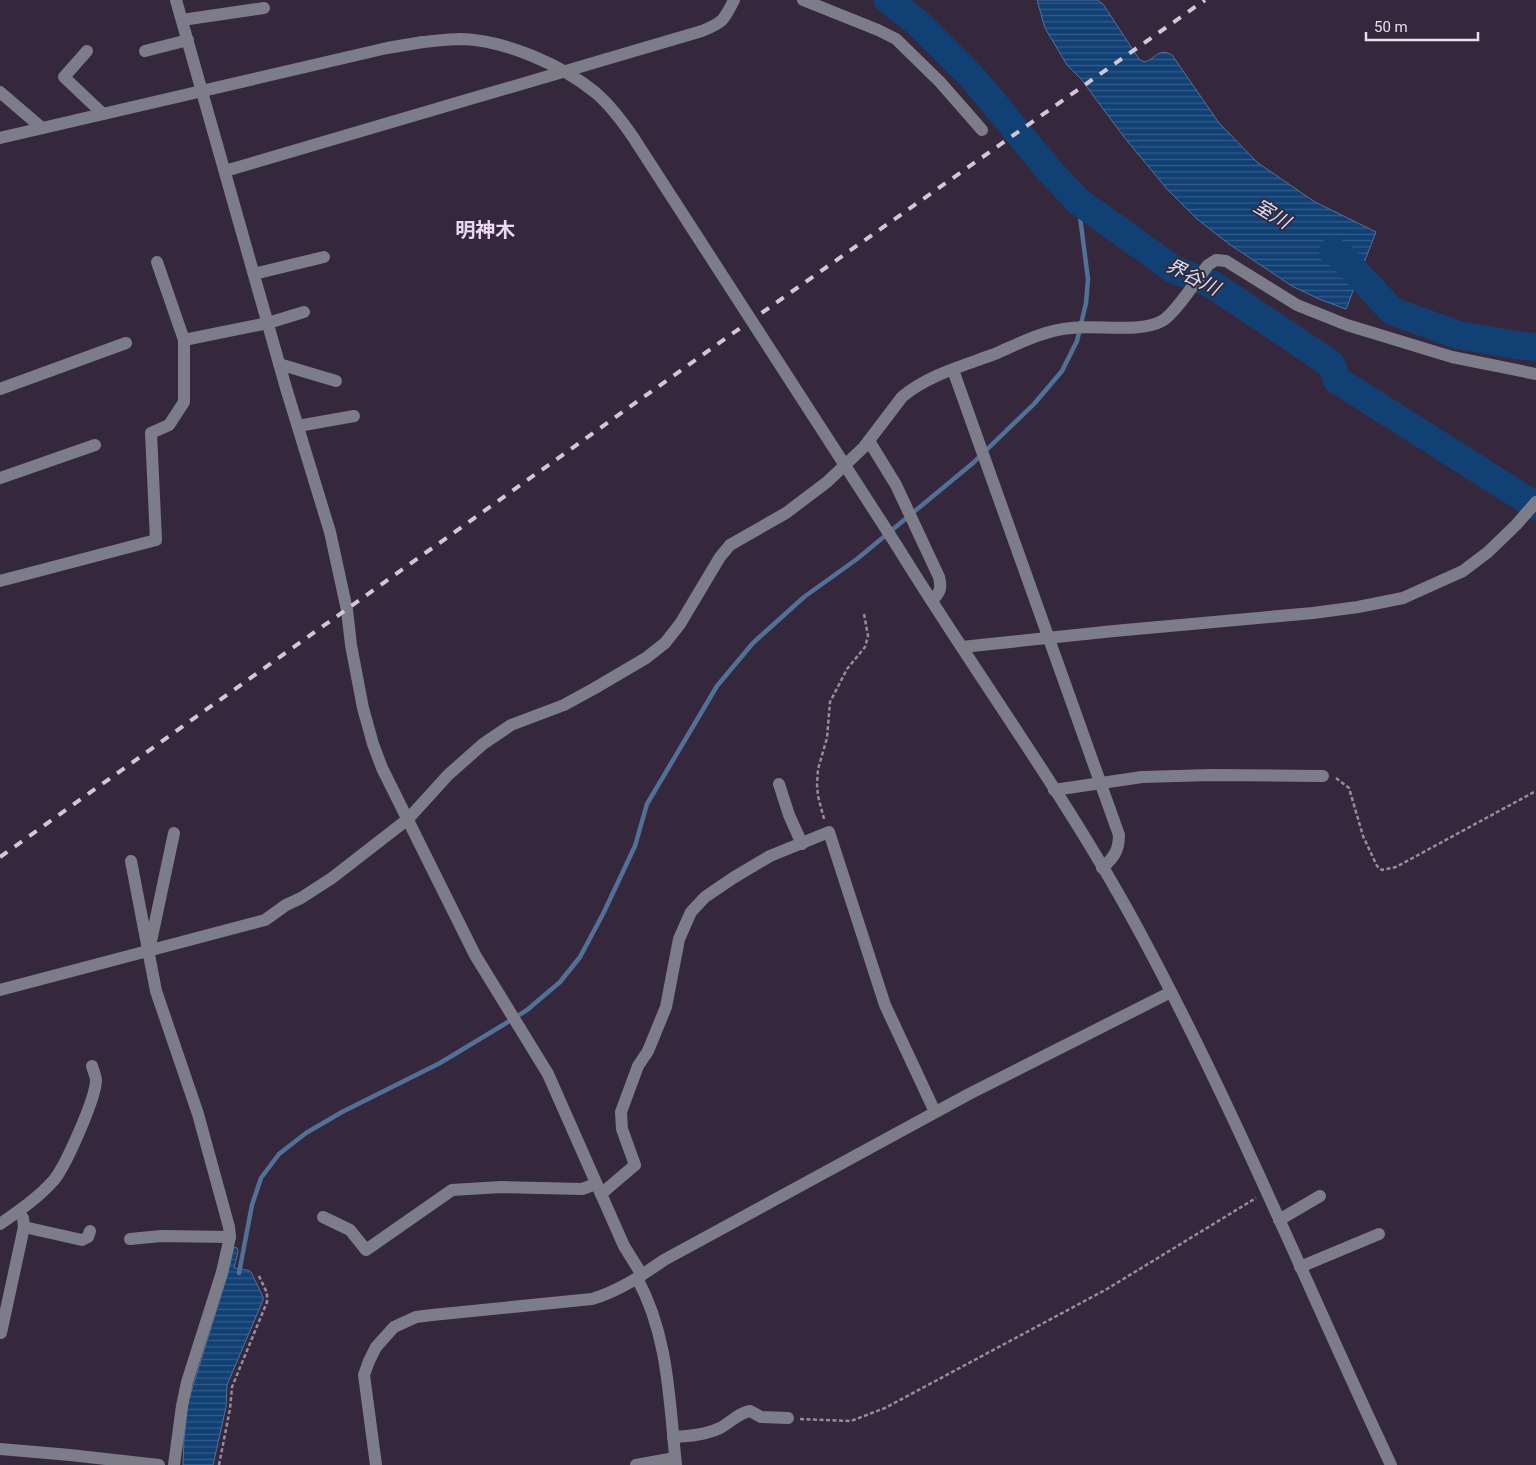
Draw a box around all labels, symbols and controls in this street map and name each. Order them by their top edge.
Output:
scale bar [1366,10,1478,42]
text: 50 m [1374,18,1408,36]
water label: 室川 [1250,194,1296,235]
district label: 明神木 [455,218,515,242]
water label: 界谷川 [1162,254,1225,301]

